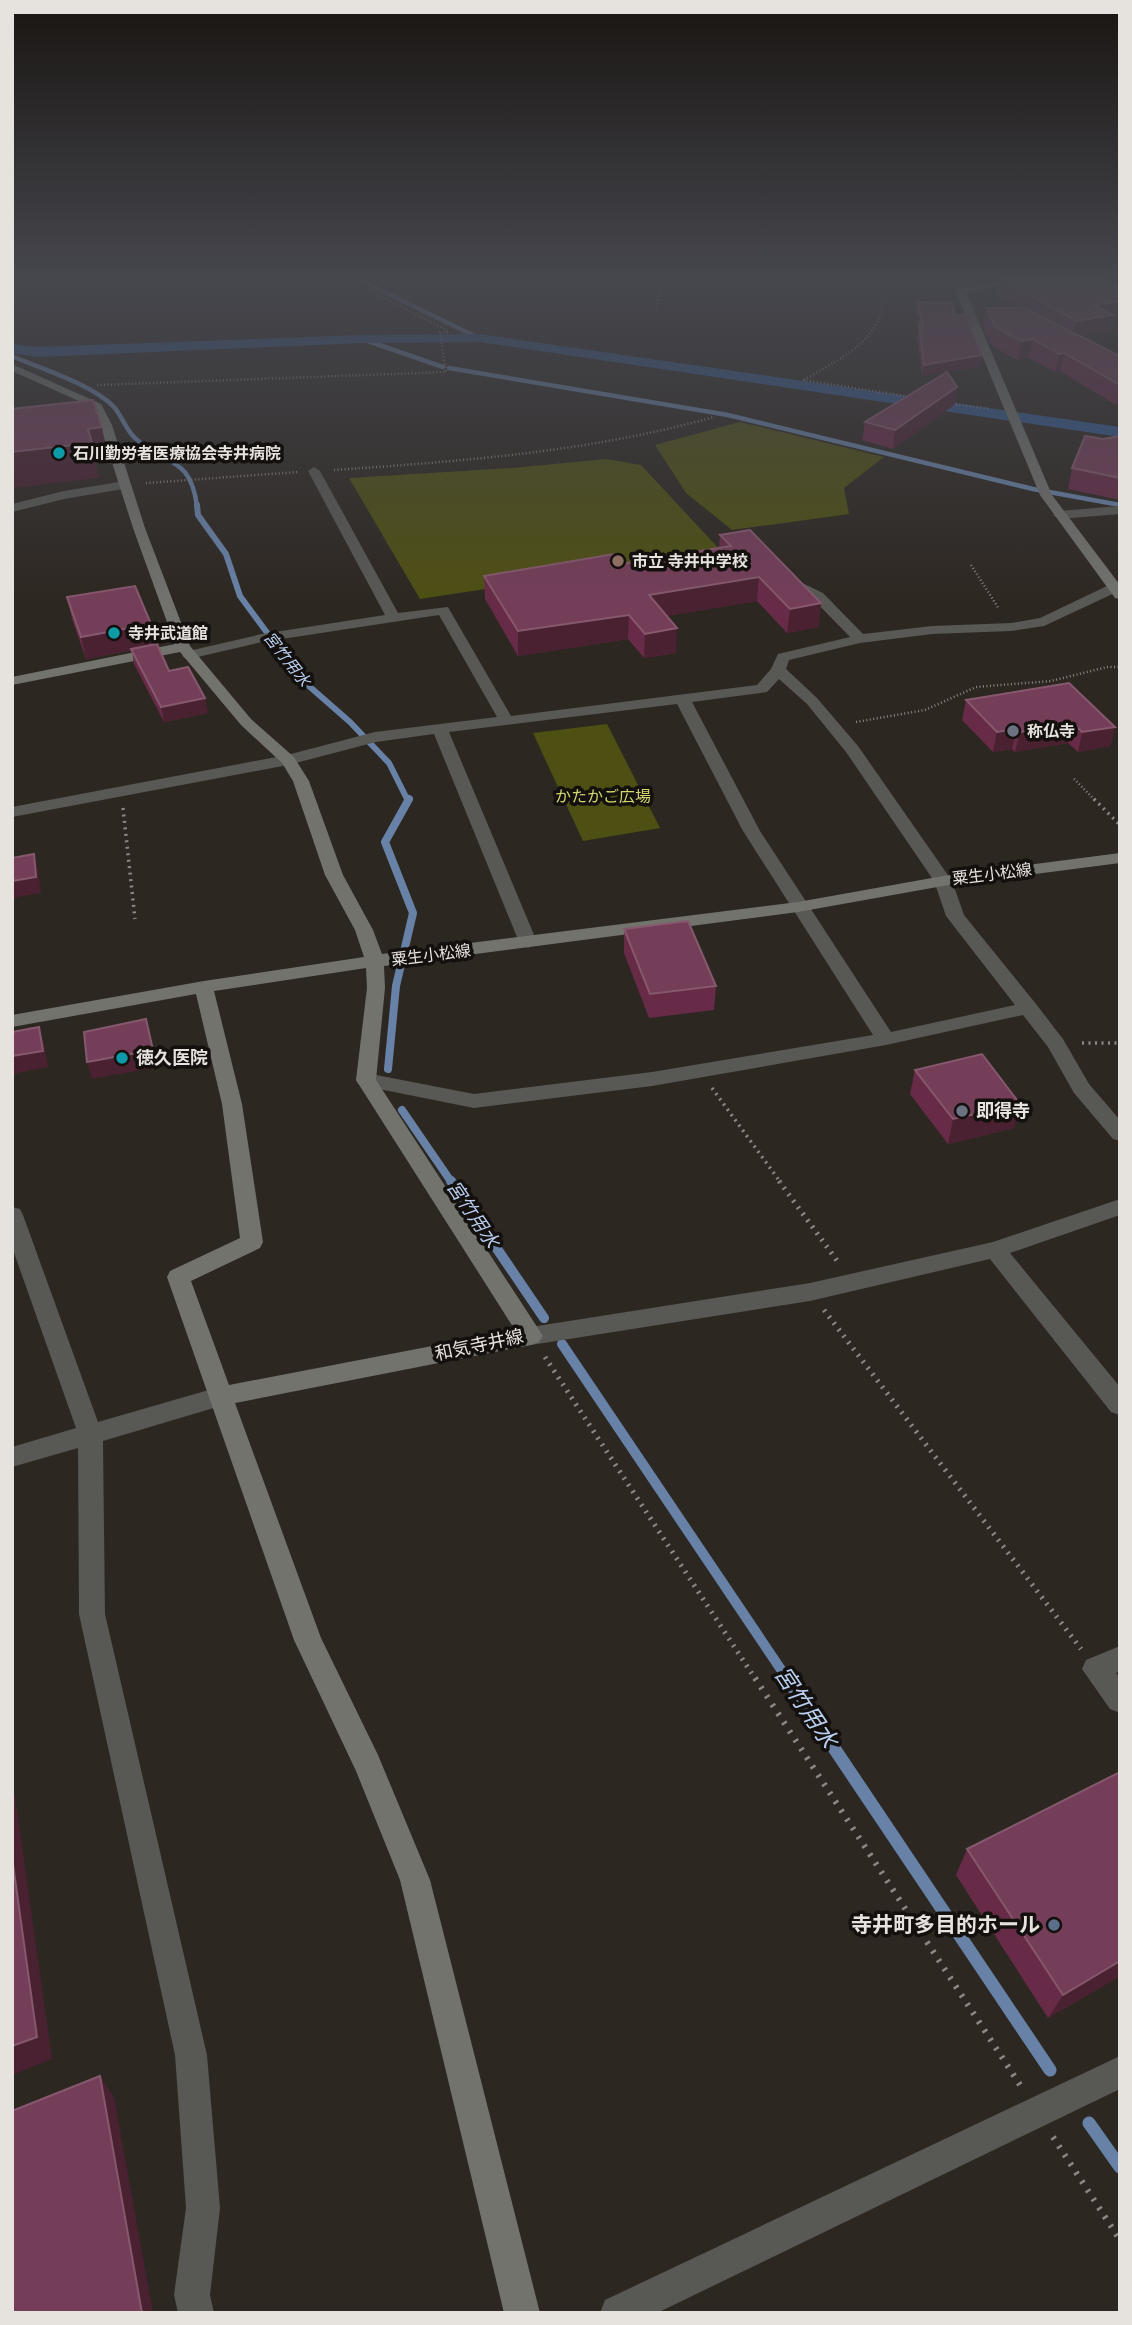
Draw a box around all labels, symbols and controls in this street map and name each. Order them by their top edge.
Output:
place label: 石川勤労者医療協会寺井病院 [73,443,281,464]
marker: 石川勤労者医療協会寺井病院 [51,445,67,461]
place label: 市立 寺井中学校 [632,551,748,572]
marker: 市立 寺井中学校 [610,553,626,569]
place label: 寺井武道館 [128,623,208,644]
marker: 寺井武道館 [106,625,122,641]
water label: 宮竹用水 [259,627,316,692]
place label: 称仏寺 [1027,721,1075,742]
marker: 称仏寺 [1005,723,1021,739]
park label: かたかご広場 [555,786,651,807]
street label: 粟生小松線 [951,859,1033,889]
street label: 粟生小松線 [390,940,472,970]
place label: 徳久医院 [136,1046,208,1070]
marker: 徳久医院 [114,1050,130,1066]
place label: 即得寺 [976,1099,1030,1123]
marker: 即得寺 [954,1103,970,1119]
water label: 宮竹用水 [441,1176,506,1254]
street label: 和気寺井線 [432,1324,526,1366]
water label: 宮竹用水 [768,1660,846,1756]
place label: 寺井町多目的ホール [851,1911,1040,1939]
marker: 寺井町多目的ホール [1046,1917,1062,1933]

